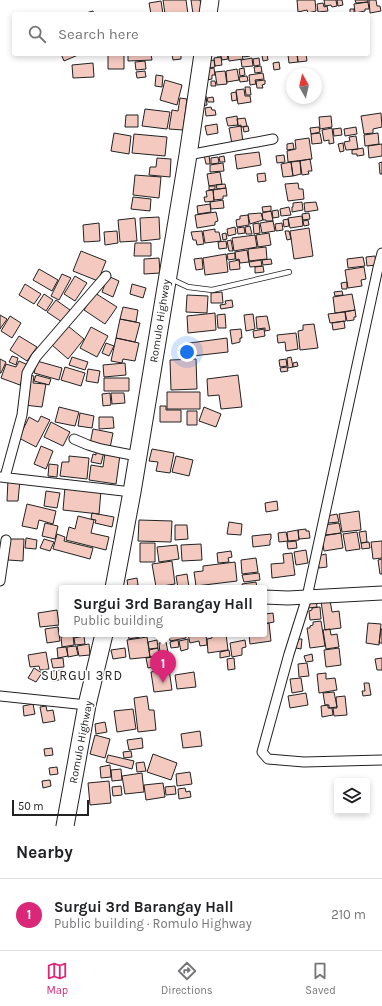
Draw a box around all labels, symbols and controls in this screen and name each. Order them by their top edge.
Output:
search box [12,12,370,56]
icon: search [26,23,48,45]
text: Search here [58,25,139,43]
north arrow [286,68,322,104]
street label: Romulo Highway [147,278,173,364]
your location [177,342,197,362]
popup [59,585,267,637]
text: Surgui 3rd Barangay Hall [73,595,253,613]
text: Public building [73,613,163,628]
pin: 1 [150,650,176,683]
district label: SURGUI 3RD [41,668,123,683]
street label: Romulo Highway [67,700,95,784]
map controls [334,778,370,814]
button: layers [334,778,370,814]
scale bar [12,798,89,817]
text: 50 m [18,800,44,813]
text: Nearby [16,842,73,862]
text: Surgui 3rd Barangay Hall [54,898,234,916]
text: 1 [27,907,31,922]
text: 210 m [331,907,366,922]
text: Public building · Romulo Highway [54,916,252,931]
tab: Map [46,960,68,997]
tab: Directions [161,960,213,997]
tab: Saved [305,960,336,997]

